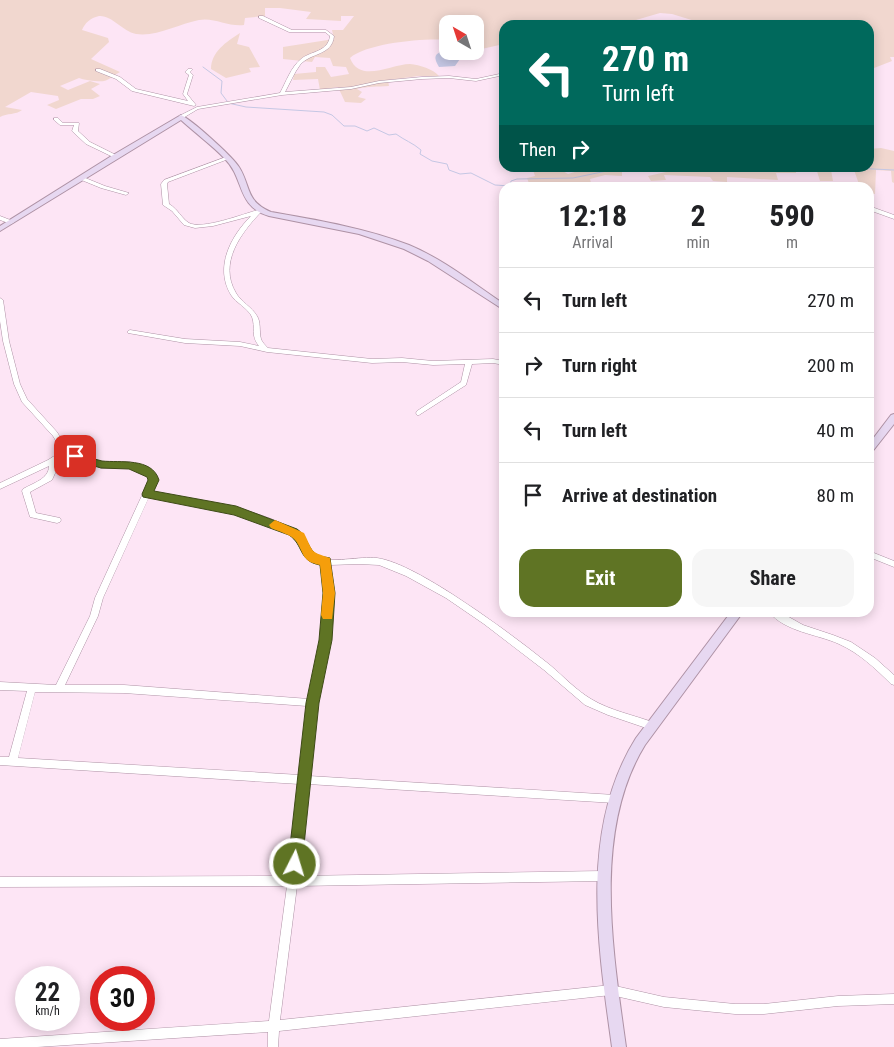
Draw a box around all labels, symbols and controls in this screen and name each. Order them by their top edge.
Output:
north arrow [439,15,484,60]
map controls [439,15,484,60]
text: 270 m [602,39,689,80]
icon: left [519,40,584,105]
text: Turn left [602,81,674,106]
icon: right [566,135,594,163]
text: Then [519,138,556,161]
text: 12:18 [558,198,627,233]
text: 2 [691,198,706,233]
text: 590 [769,198,815,233]
text: Arrival [572,233,613,252]
text: min [686,233,710,252]
text: m [786,233,798,252]
icon: left [519,286,547,314]
text: Turn left [562,289,627,312]
text: 270 m [807,289,854,312]
icon: right [519,351,547,379]
text: Turn right [562,354,637,377]
text: 200 m [807,354,854,377]
icon: left [519,416,547,444]
text: Turn left [562,419,627,442]
text: 40 m [817,419,854,442]
pin [54,435,96,477]
icon: arrive [61,442,89,470]
icon: arrive [519,481,547,509]
text: Arrive at destination [562,484,717,507]
text: 80 m [817,484,854,507]
button: Exit [519,549,682,607]
button: Share [692,549,854,607]
position arrow [268,837,320,889]
speed limit sign: 30 [90,966,155,1031]
text: 22 [35,978,60,1007]
text: km/h [35,1004,60,1018]

